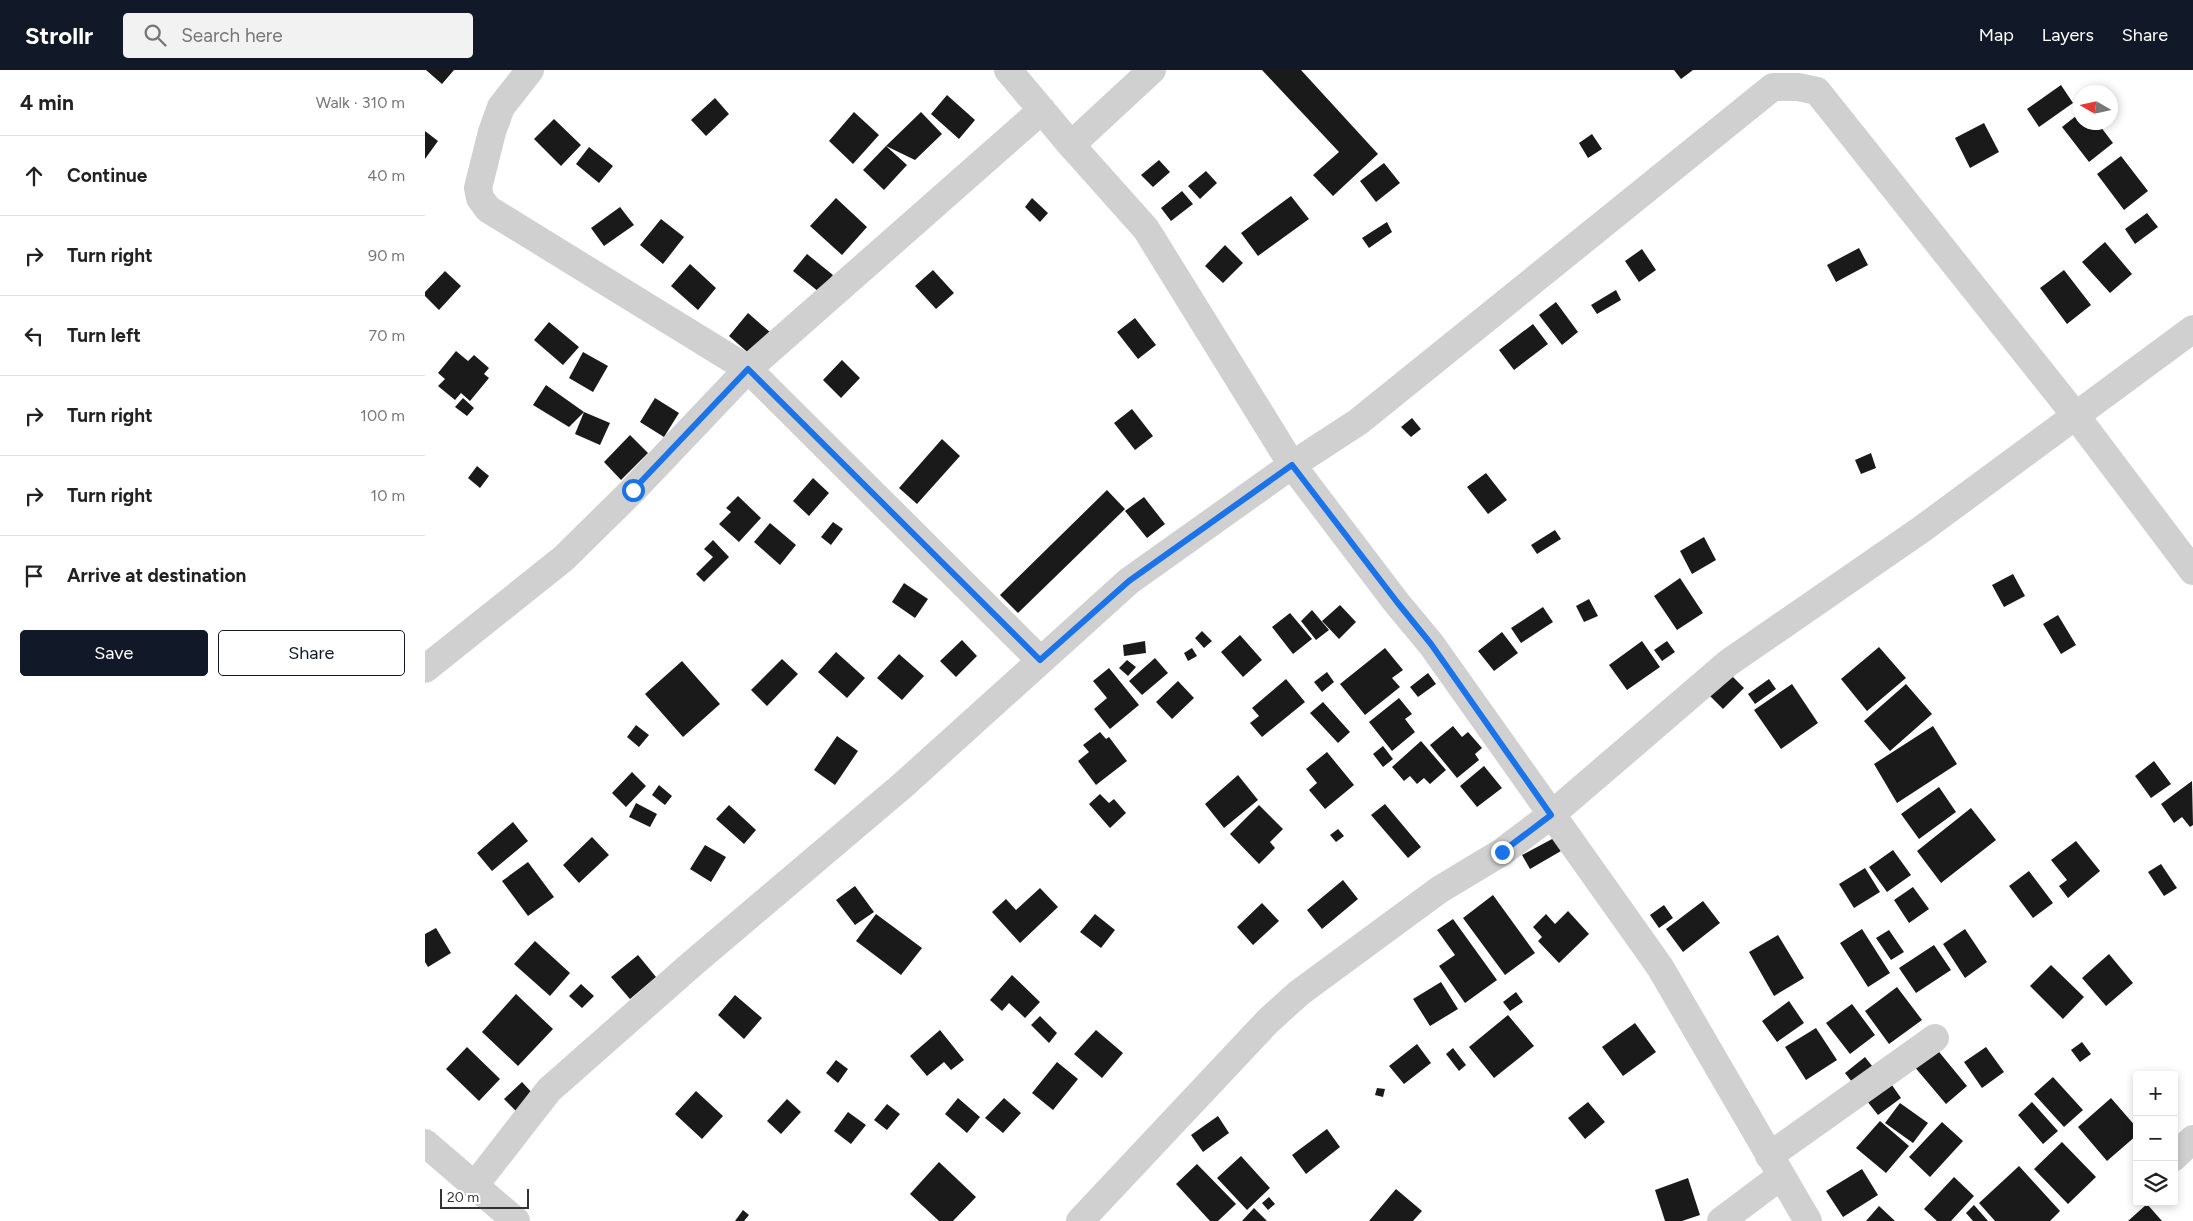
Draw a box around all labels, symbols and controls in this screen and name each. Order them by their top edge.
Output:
search box [123,13,473,58]
text: Strollr [25,21,93,50]
icon: search [141,21,169,49]
text: Search here [181,24,283,47]
text: Map [1979,24,2014,46]
text: Layers [2042,24,2094,46]
text: Share [2122,24,2168,46]
north arrow [2073,85,2118,130]
text: 4 min [20,90,74,115]
text: Walk · 310 m [316,93,405,112]
icon: ahead [20,162,48,190]
text: Continue [67,164,147,187]
text: 40 m [367,166,405,185]
icon: right [20,242,48,270]
text: Turn right [67,244,153,267]
text: 90 m [368,246,405,265]
icon: left [20,322,48,350]
text: Turn left [67,324,141,347]
text: 70 m [369,326,405,345]
icon: right [20,402,48,430]
text: Turn right [67,404,153,427]
text: 100 m [360,406,405,425]
route start [622,479,645,502]
icon: right [20,482,48,510]
text: Turn right [67,484,153,507]
text: 10 m [371,486,405,505]
icon: arrive [20,562,48,590]
text: Arrive at destination [67,564,246,587]
button: Save [20,630,208,676]
button: Share [218,630,405,676]
route end [1491,841,1514,864]
map controls [2133,1071,2178,1206]
button: + [2133,1071,2178,1116]
button: − [2133,1116,2178,1161]
button: layers [2133,1161,2178,1206]
scale bar [440,1186,529,1209]
text: 20 m [447,1189,479,1206]

